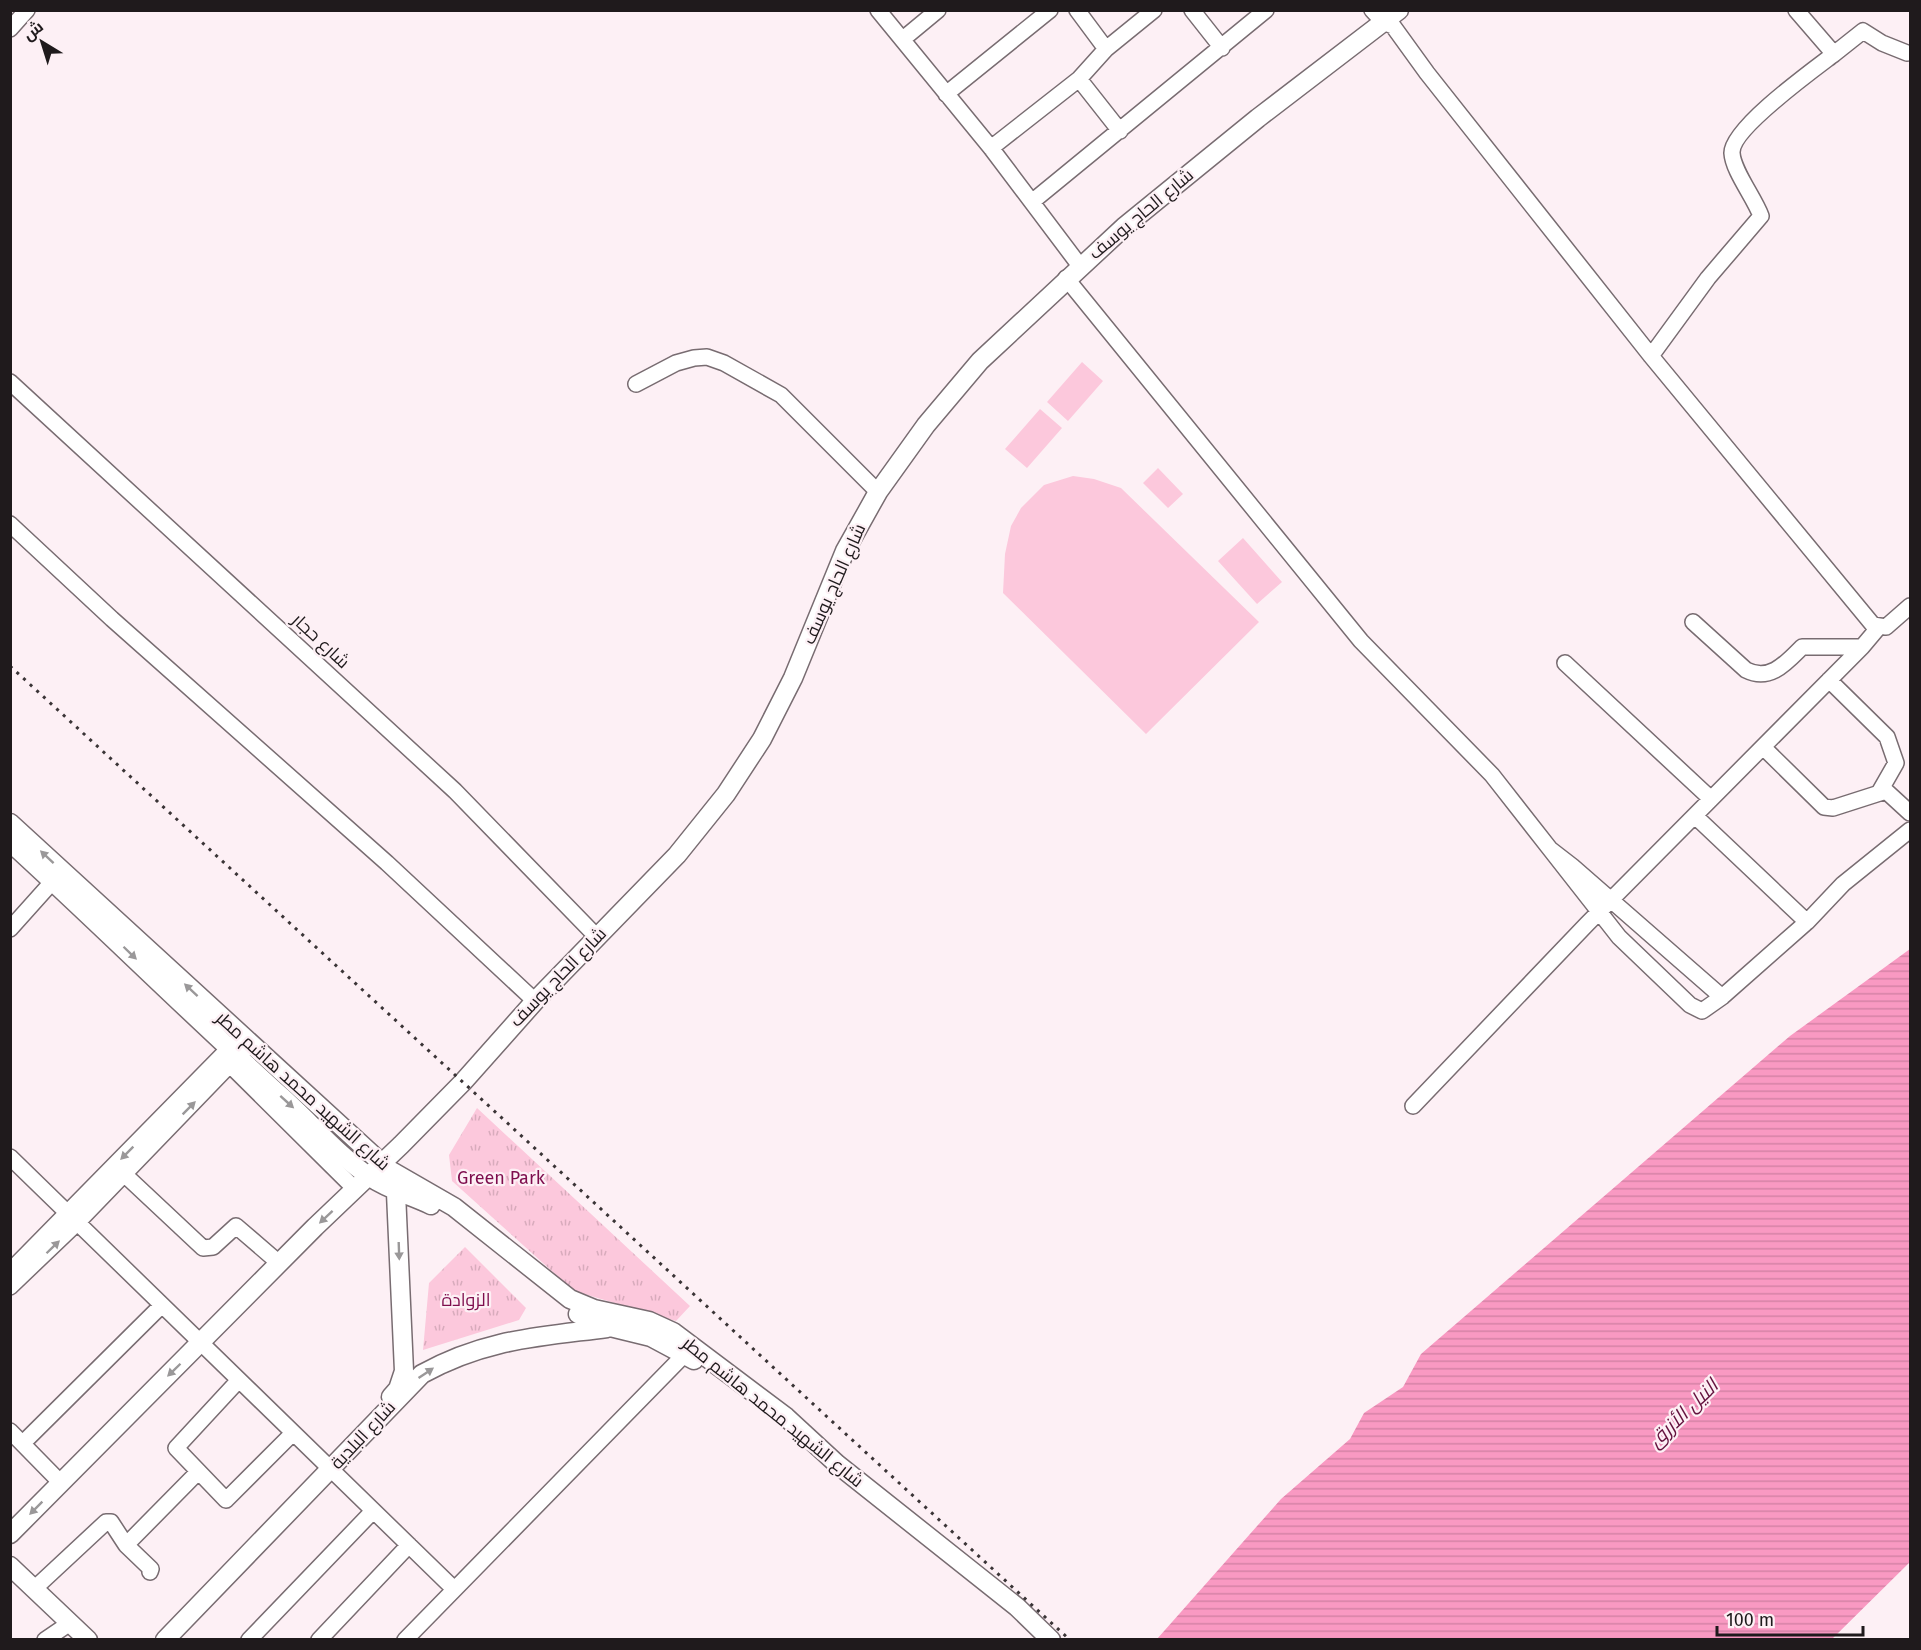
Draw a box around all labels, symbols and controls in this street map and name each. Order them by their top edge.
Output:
north arrow [12,12,72,72]
text: ش [19,17,47,44]
street label: شارع الحاج يوسف [1084,164,1198,265]
street label: شارع الحاج يوسف [798,520,871,648]
street label: شارع حجار [286,608,354,674]
one-way arrow [41,851,55,865]
street label: شارع الحاج يوسف [505,923,612,1032]
one-way arrow [123,946,137,960]
one-way arrow [184,983,198,997]
street label: شارع الشهيد محمد هاشم مطر [210,1006,395,1176]
one-way arrow [280,1095,295,1109]
one-way arrow [182,1101,196,1115]
one-way arrow [120,1145,134,1160]
park label: Green Park [457,1167,546,1189]
one-way arrow [319,1210,334,1224]
one-way arrow [45,1240,60,1254]
one-way arrow [394,1242,403,1261]
park label: الزوادة [441,1289,491,1311]
street label: شارع الشهيد محمد هاشم مطر [676,1331,868,1493]
one-way arrow [167,1362,181,1376]
one-way arrow [418,1367,434,1379]
water label: النيل الأزرق [1643,1372,1726,1453]
street label: شارع البلدية [326,1396,401,1474]
one-way arrow [29,1501,44,1515]
scale bar [1717,1599,1862,1637]
text: 100 m [1726,1609,1774,1631]

